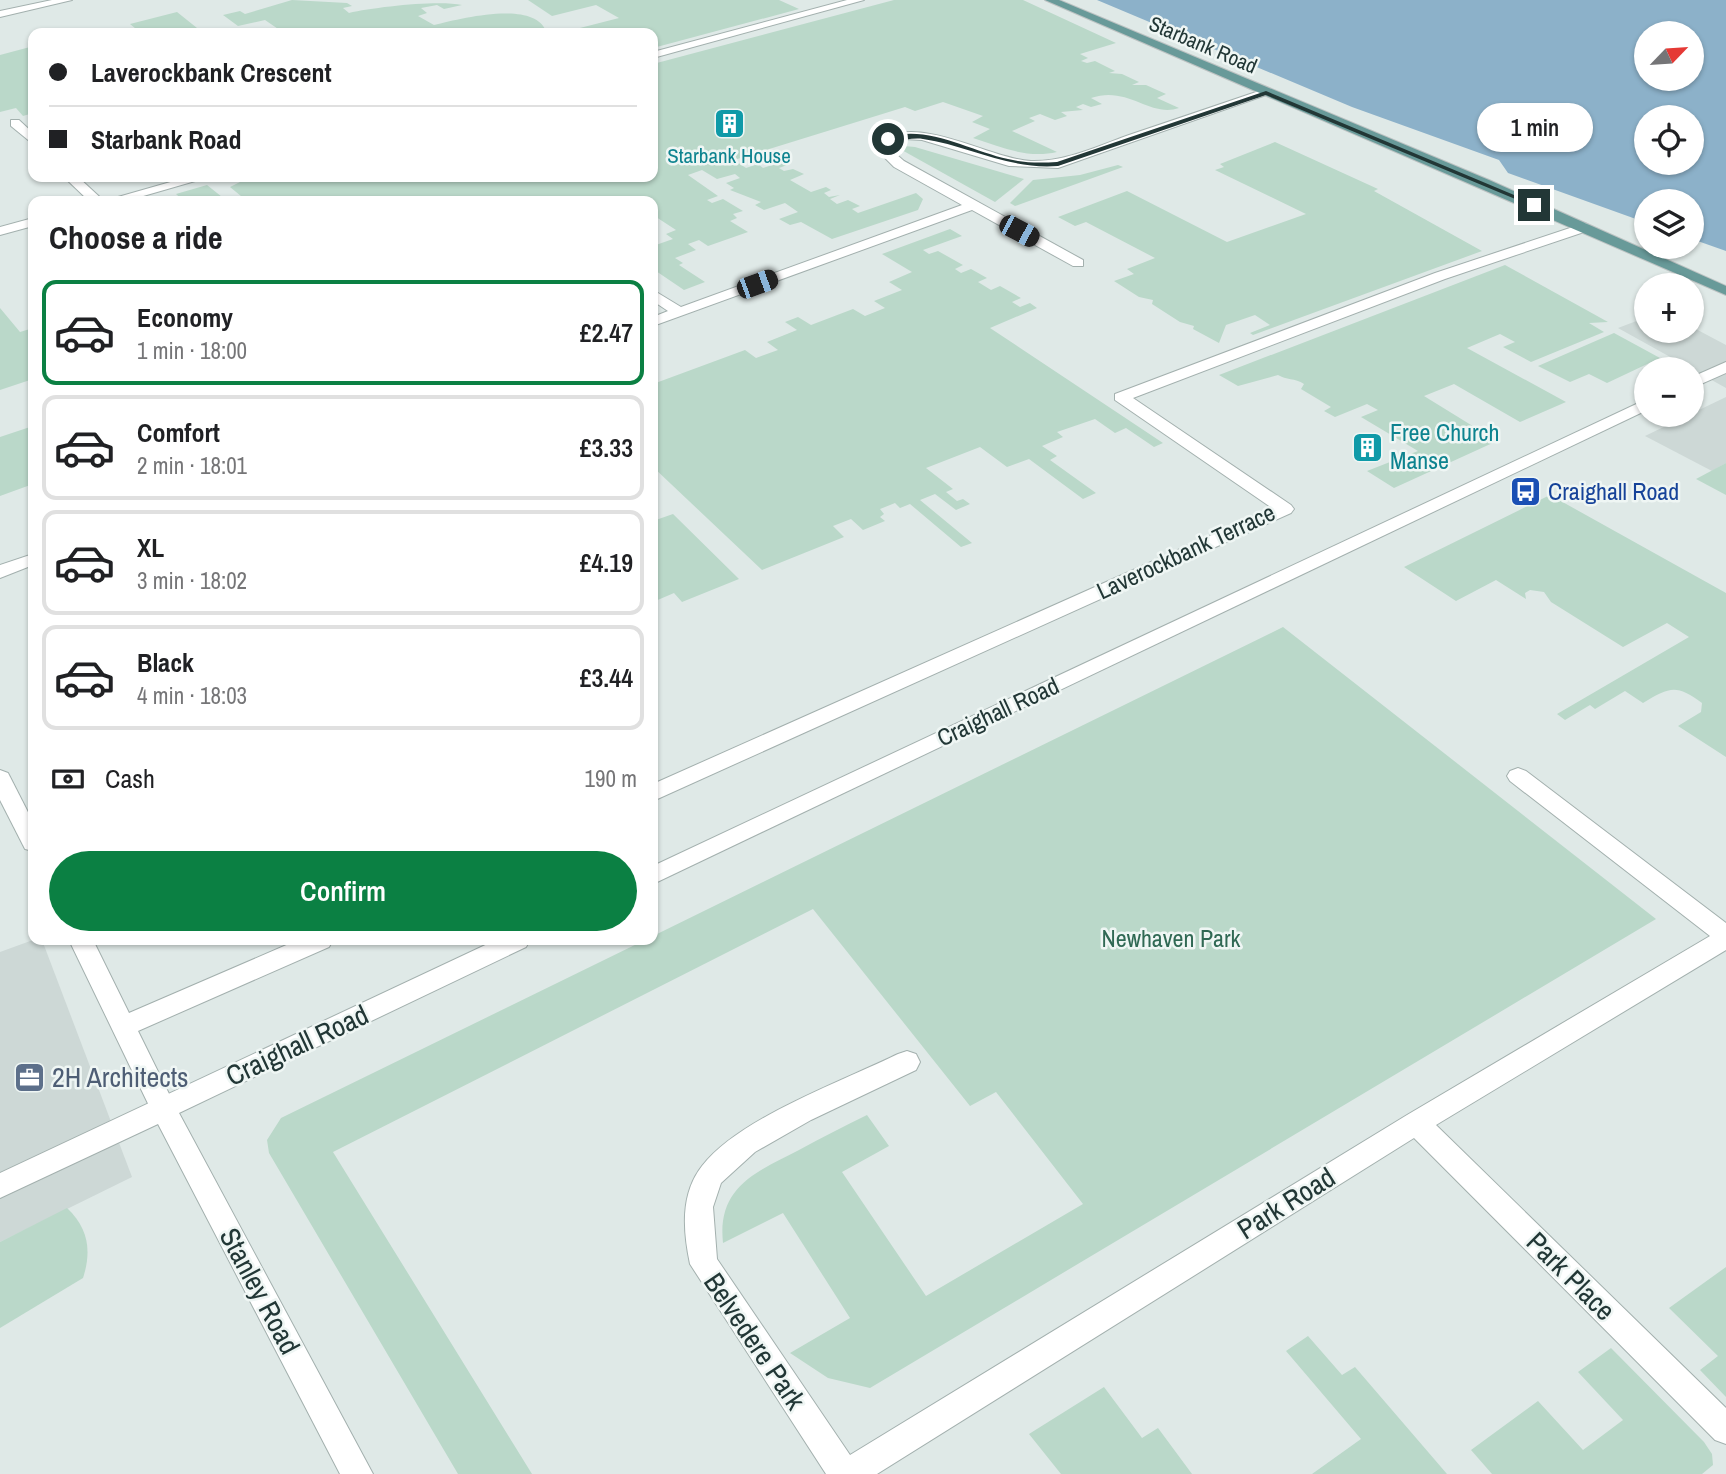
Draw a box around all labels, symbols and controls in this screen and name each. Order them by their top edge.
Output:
street label: Starbank Road [1145,9,1262,80]
north arrow [1634,21,1704,91]
map controls [1634,21,1704,427]
text: Laverockbank Crescent [91,55,332,90]
callout: 1 min [1476,104,1592,152]
button: locate [1634,105,1704,175]
building icon: Starbank House [712,107,746,141]
text: 1 min [1511,112,1559,143]
text: Starbank Road [91,122,241,157]
route start [872,123,904,155]
place label: Starbank House [667,141,791,170]
route end [1518,189,1550,221]
button: layers [1634,189,1704,259]
car [996,212,1043,250]
text: Choose a ride [49,216,223,259]
car [734,267,781,301]
button: + [1634,273,1704,343]
text: Economy [137,300,233,335]
icon: car [53,301,116,364]
text: £2.47 [580,315,633,350]
text: 1 min · 18:00 [137,335,247,366]
button: − [1634,357,1704,427]
text: Comfort [137,415,220,450]
icon: car [53,416,116,479]
place label: Free Church Manse [1390,416,1499,476]
text: £3.33 [580,430,633,465]
building icon: Free Church Manse [1350,430,1384,464]
text: 2 min · 18:01 [137,450,247,481]
bus stop icon: Craighall Road [1508,475,1542,509]
place label: Craighall Road [1548,475,1679,507]
street label: Laverockbank Terrace [1091,496,1280,606]
text: XL [137,530,164,565]
icon: car [53,531,116,594]
text: £4.19 [580,545,633,580]
text: 3 min · 18:02 [137,565,247,596]
text: Black [137,645,194,680]
icon: car [53,646,116,709]
text: £3.44 [580,660,633,695]
street label: Craighall Road [931,669,1064,753]
text: 4 min · 18:03 [137,680,247,711]
icon: cash [49,760,87,798]
text: Cash [105,761,155,796]
text: 190 m [585,763,637,794]
button: Confirm [49,851,637,931]
park label: Newhaven Park [1102,922,1241,954]
street label: Craighall Road [220,995,374,1095]
place label: 2H Architects [52,1058,189,1096]
office icon: 2H Architects [12,1060,46,1094]
street label: Park Road [1230,1158,1342,1248]
street label: Stanley Road [211,1221,309,1361]
street label: Park Place [1518,1223,1624,1329]
street label: Belvedere Park [695,1265,815,1417]

